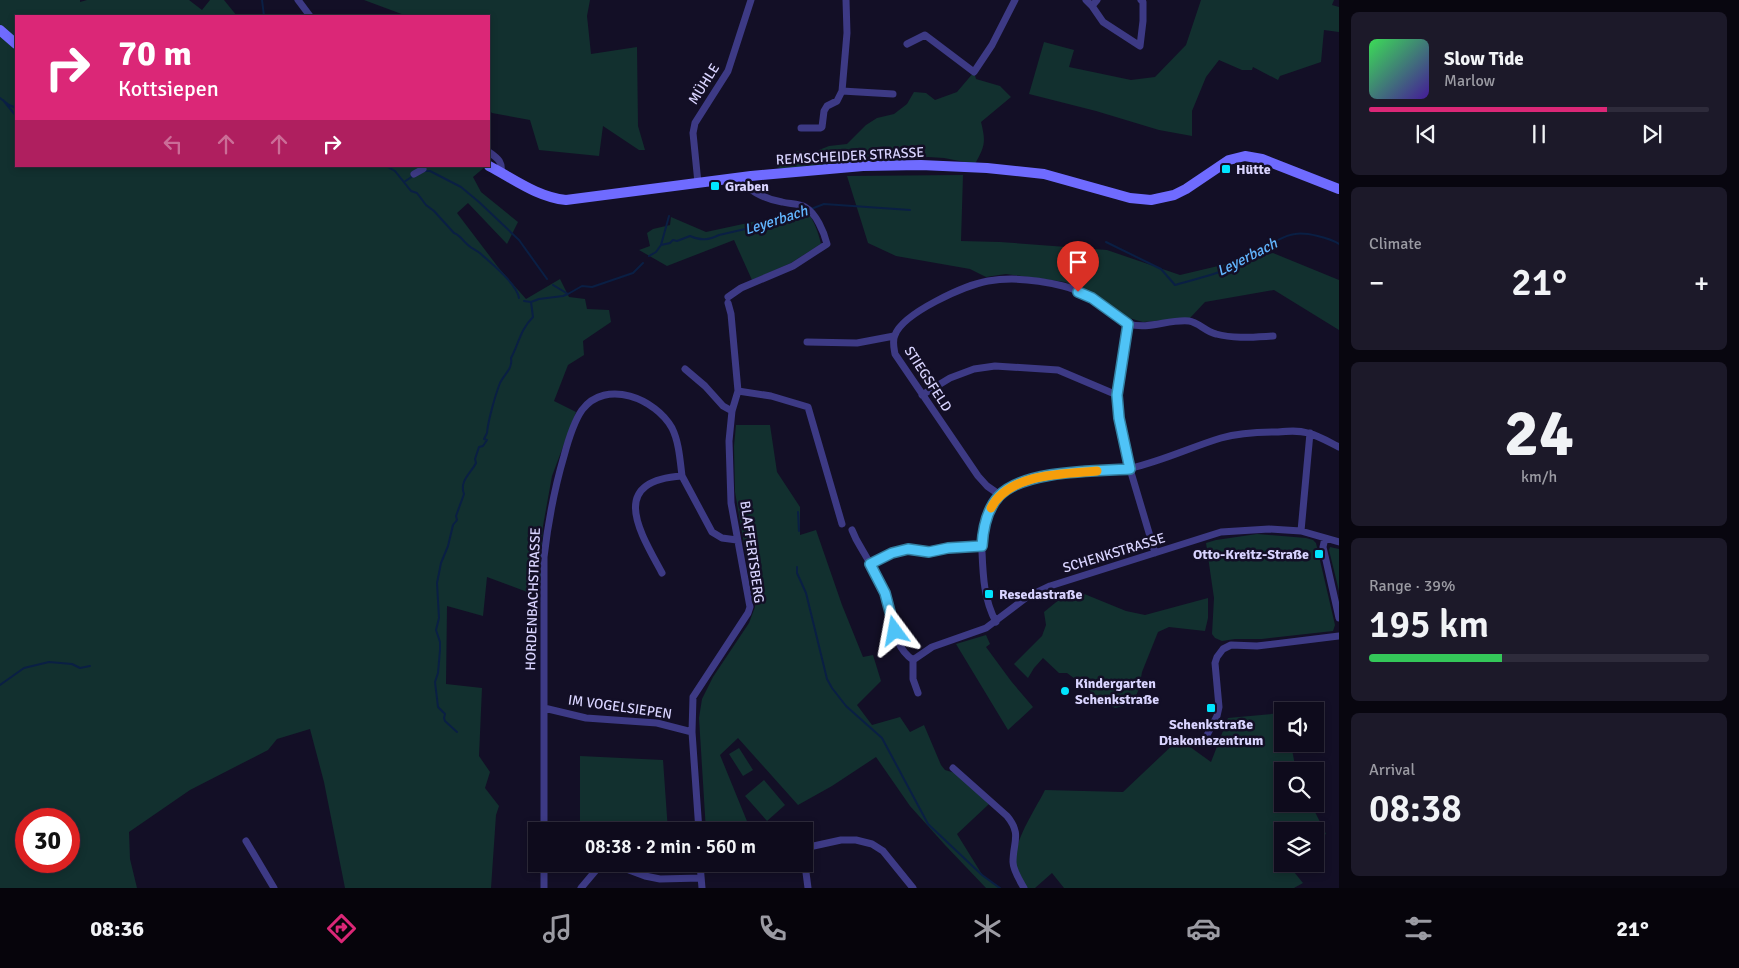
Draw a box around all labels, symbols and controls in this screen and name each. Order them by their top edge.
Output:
text: 70 m [118,32,192,75]
icon: right [35,35,100,100]
text: Slow Tide [1444,47,1524,71]
street label: MÜHLE [685,60,723,108]
text: Marlow [1444,71,1495,91]
text: Kottsiepen [118,75,219,102]
icon: previous [1412,120,1440,148]
icon: pause [1525,120,1553,148]
icon: next [1638,120,1666,148]
icon: left [159,130,187,158]
icon: ahead [212,130,240,158]
icon: ahead [265,130,293,158]
icon: right [318,130,346,158]
street label: REMSCHEIDER STRASSE [775,144,925,168]
place label: Hütte [1236,161,1271,178]
marker: Hütte [1220,163,1232,175]
place label: Graben [725,178,769,195]
marker: Graben [709,180,721,192]
water label: Leyerbach [742,201,811,239]
water label: Leyerbach [1214,234,1281,280]
text: Climate [1369,234,1422,254]
pin [1057,241,1099,292]
icon: arrive [1064,248,1092,276]
text: 21° [1511,259,1567,306]
text: − [1369,266,1384,300]
text: + [1694,266,1709,300]
street label: STIEGSFELD [901,343,955,415]
text: 24 [1504,394,1574,474]
text: km/h [1521,467,1557,487]
street label: BLAFFERTSBERG [736,500,768,604]
street label: HORDENBACHSTRASSE [522,527,544,671]
street label: SCHENKSTRASSE [1061,529,1167,577]
place label: Otto-Kreitz-Straße [1193,546,1309,563]
marker: Otto-Kreitz-Straße [1313,548,1325,560]
text: Range · 39% [1369,576,1455,596]
place label: Resedastraße [999,586,1082,603]
marker: Resedastraße [983,588,995,600]
text: 195 km [1369,601,1489,648]
position arrow [868,604,920,656]
place label: Kindergarten Schenkstraße [1075,675,1159,708]
marker: Kindergarten Schenkstraße [1059,685,1071,697]
street label: IM VOGELSIEPEN [567,691,673,723]
marker: Schenkstraße Diakoniezentrum [1205,702,1217,714]
map controls [1274,702,1324,872]
button: sound [1274,702,1324,752]
place label: Schenkstraße Diakoniezentrum [1159,716,1263,749]
text: Arrival [1369,760,1415,780]
button: search [1274,762,1324,812]
text: 08:38 [1369,785,1462,832]
speed limit sign: 30 [15,808,80,873]
button: layers [1274,822,1324,872]
text: 08:38 · 2 min · 560 m [585,835,756,859]
icon: directions [324,911,359,946]
icon: music [540,911,575,946]
icon: phone [755,911,790,946]
icon: climate [970,911,1005,946]
icon: car [1186,911,1221,946]
icon: filters [1401,911,1436,946]
text: 08:36 [90,915,144,942]
text: 21° [1616,915,1649,942]

